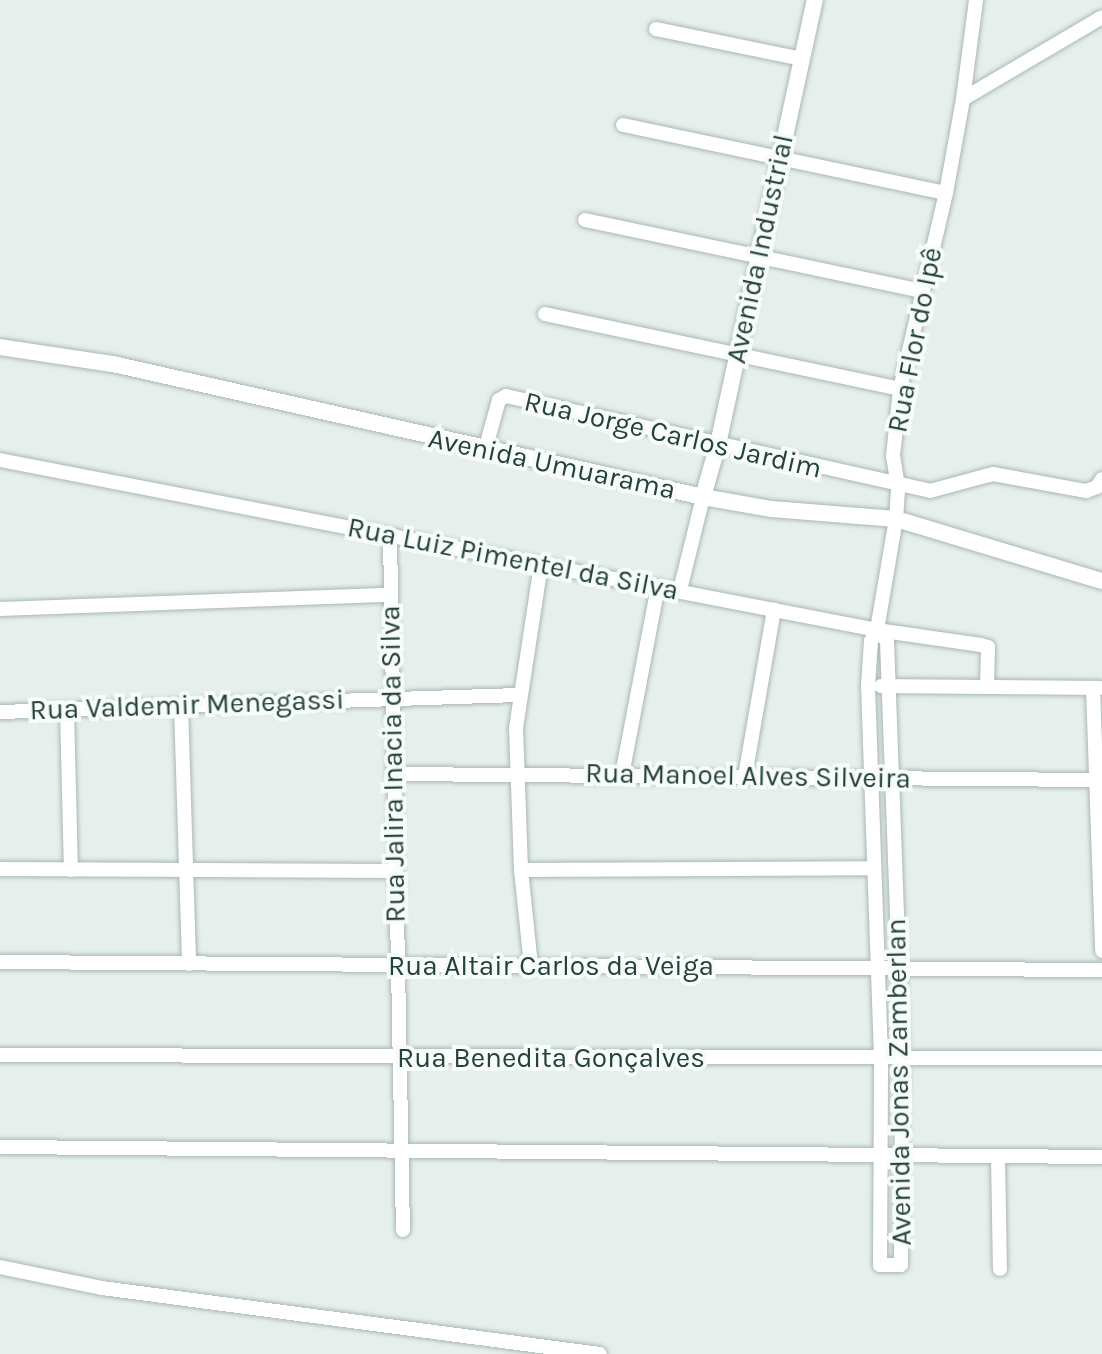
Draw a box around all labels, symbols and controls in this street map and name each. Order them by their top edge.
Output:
street label: Avenida Industrial [719,132,801,366]
street label: Rua Flor do Ipê [881,245,949,435]
street label: Rua Jorge Carlos Jardim [521,384,825,486]
street label: Avenida Umuarama [425,421,679,507]
street label: Rua Luiz Pimentel da Silva [345,510,681,608]
street label: Rua Jalira Inacia da Silva [373,605,413,923]
street label: Rua Valdemir Menegassi [29,683,345,727]
street label: Rua Manoel Alves Silveira [585,756,911,796]
street label: Avenida Jonas Zamberlan [879,918,919,1246]
street label: Rua Altair Carlos da Veiga [388,949,714,983]
street label: Rua Benedita Gonçalves [397,1041,705,1075]

